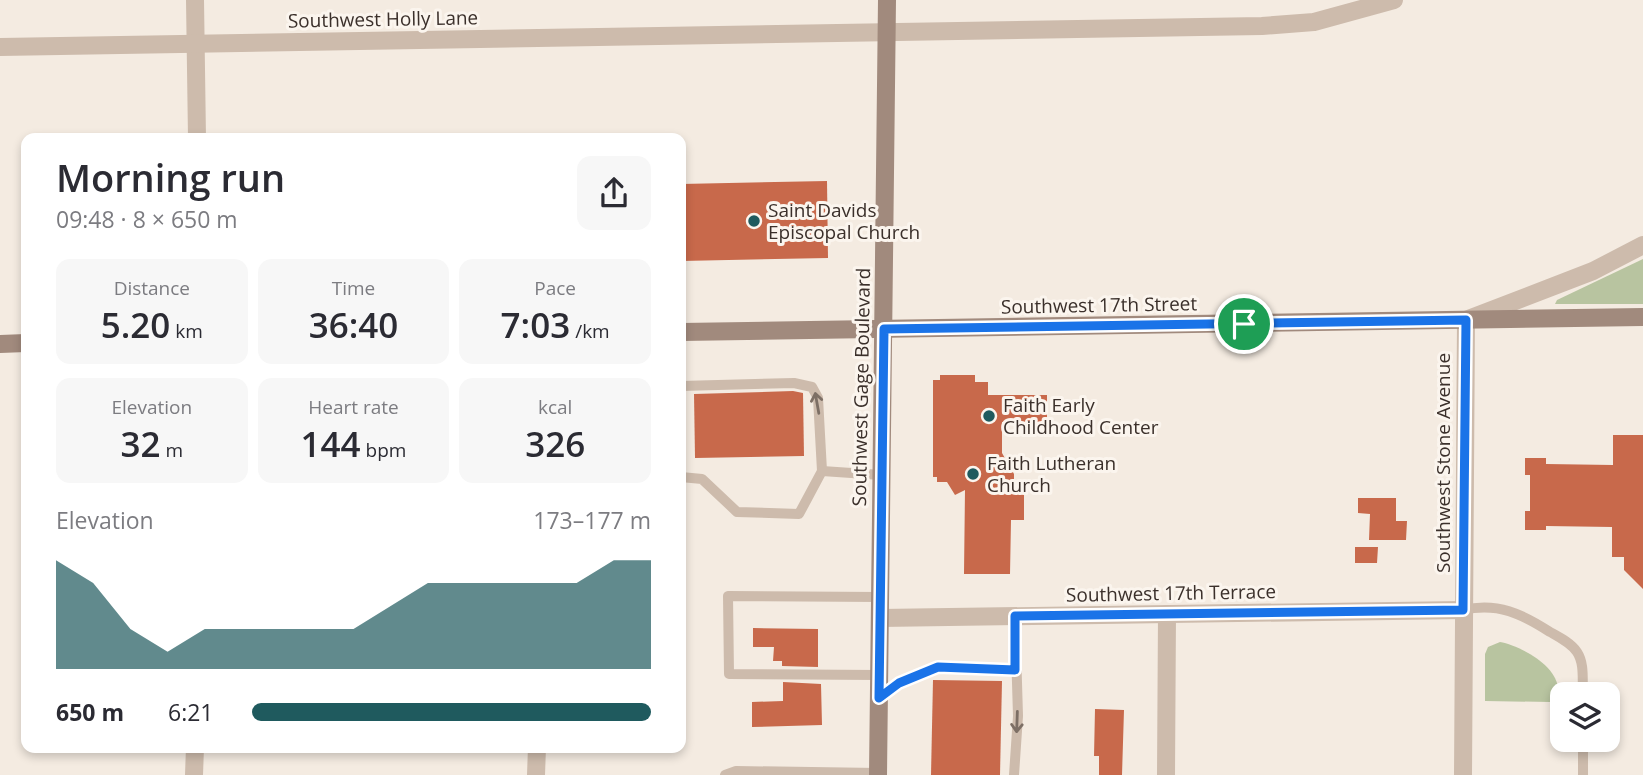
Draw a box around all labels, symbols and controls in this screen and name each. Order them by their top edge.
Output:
street label: Southwest Holly Lane [288,4,478,34]
text: Morning run [56,151,285,203]
button: share [577,156,651,230]
place label: Saint Davids Episcopal Church [768,197,920,245]
text: 09:48 · 8 × 650 m [56,203,238,235]
marker: Saint Davids Episcopal Church [746,213,762,229]
street label: Southwest Gage Boulevard [846,267,876,507]
text: Distance [114,275,190,301]
text: Time [332,275,375,301]
text: Pace [534,275,576,301]
street label: Southwest 17th Street [1001,290,1198,320]
pin [1214,294,1274,354]
text: 5.20 [101,301,170,348]
text: 36:40 [309,301,398,348]
text: 7:03 [501,301,570,348]
icon: arrive [1225,305,1263,343]
text: km [170,318,203,344]
text: /km [570,318,610,344]
street label: Southwest Stone Avenue [1430,353,1456,573]
place label: Faith Early Childhood Center [1003,392,1159,440]
one-way arrow [810,393,823,415]
text: Elevation [111,394,192,420]
text: Heart rate [308,394,399,420]
text: kcal [538,394,572,420]
marker: Faith Early Childhood Center [981,408,997,424]
text: 32 [121,420,161,467]
text: 144 [301,420,361,467]
text: 326 [525,420,585,467]
text: m [161,437,183,463]
text: bpm [361,437,406,463]
place label: Faith Lutheran Church [987,450,1116,498]
marker: Faith Lutheran Church [965,466,981,482]
text: Elevation [56,504,154,536]
text: 173–177 m [533,504,651,536]
street label: Southwest 17th Terrace [1066,578,1276,608]
map controls [1550,682,1620,752]
button: layers [1550,682,1620,752]
text: 650 m [56,696,124,728]
text: 6:21 [168,696,214,728]
one-way arrow [1010,711,1024,734]

